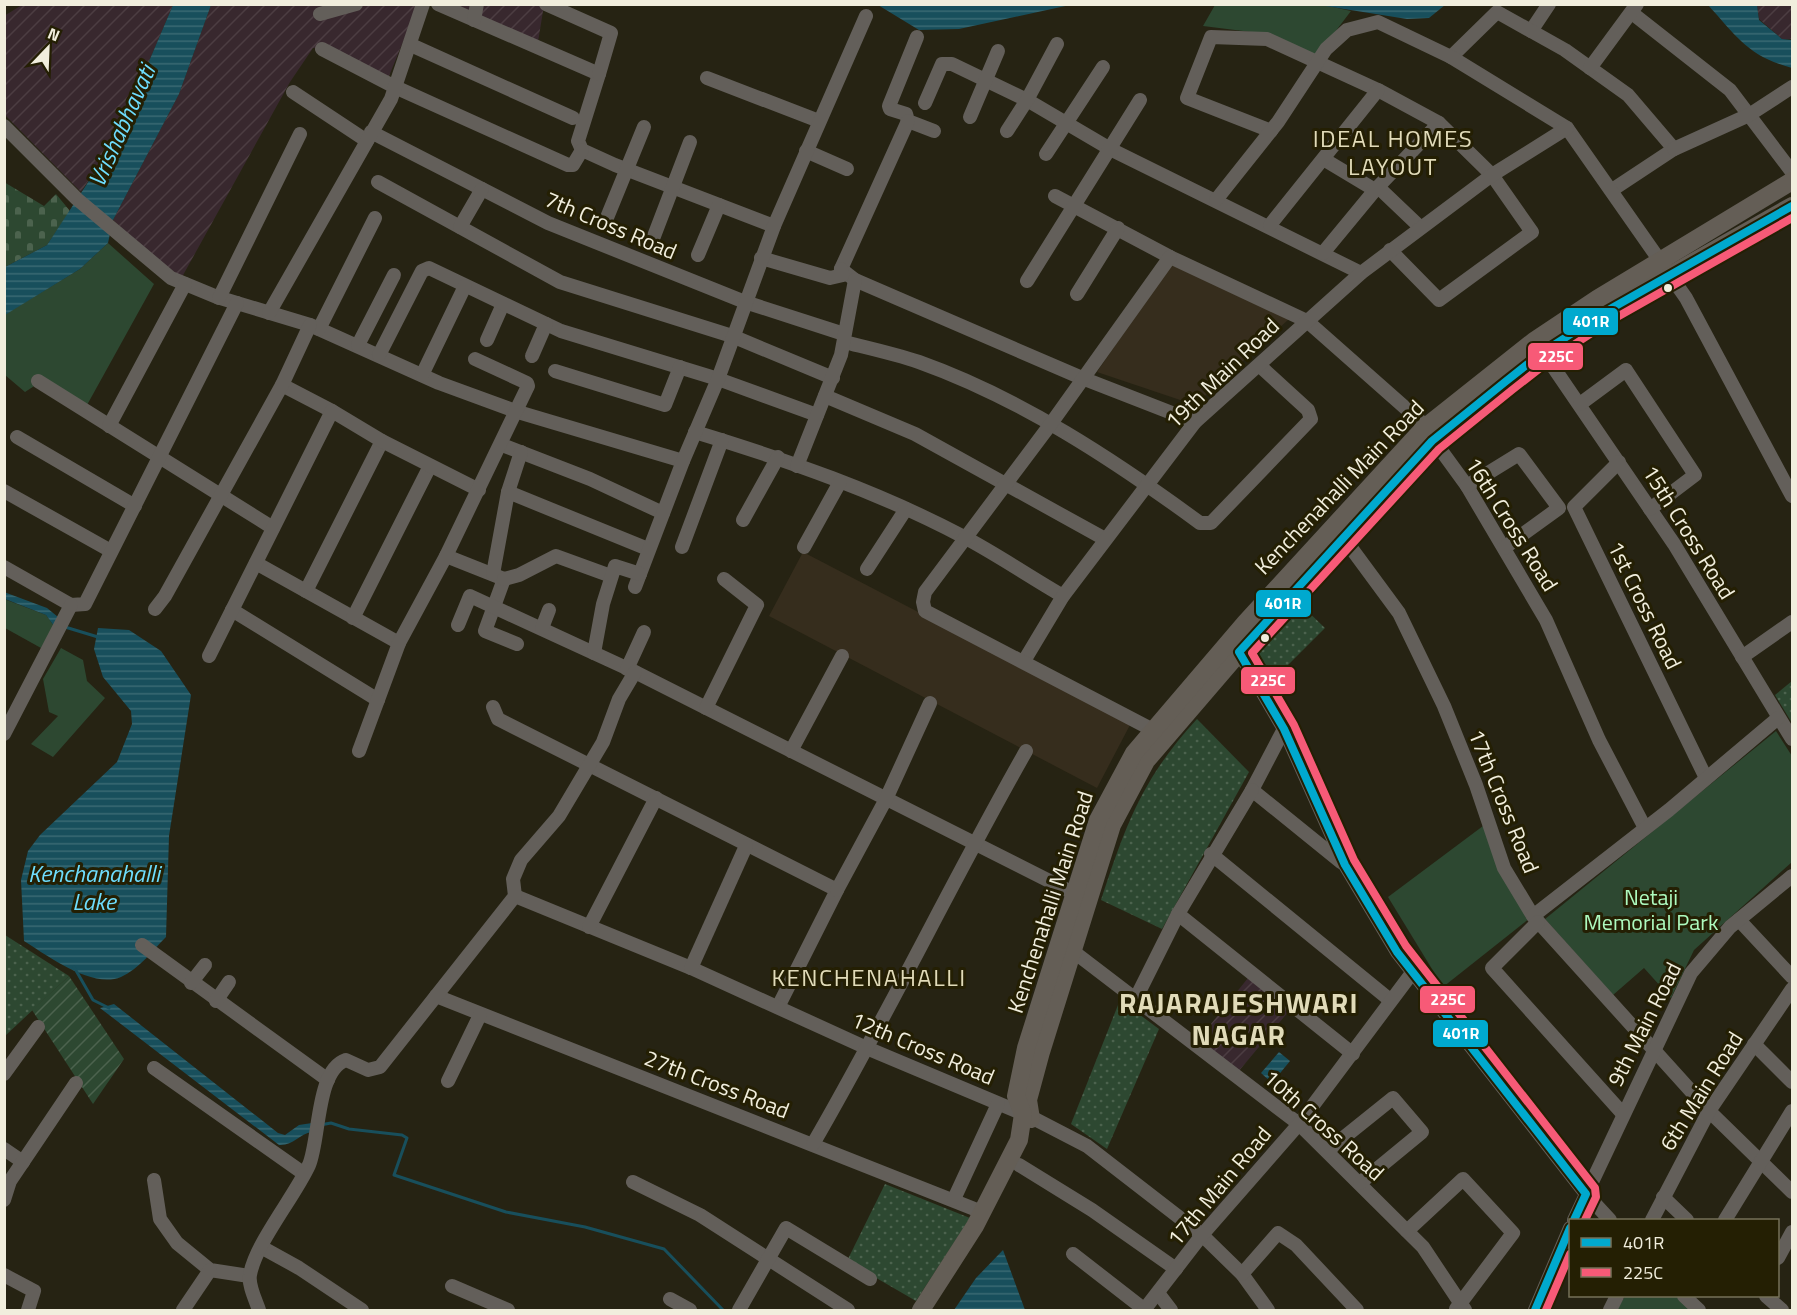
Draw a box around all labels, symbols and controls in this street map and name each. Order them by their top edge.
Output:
north arrow [18,18,78,78]
text: N [44,21,64,47]
water label: Vrishabhavati [78,56,165,193]
district label: IDEAL HOMES LAYOUT [1313,120,1473,184]
street label: 7th Cross Road [540,182,682,268]
unlabelled marker [1662,282,1674,294]
line badge: 401R [1562,307,1619,336]
street label: 19th Main Road [1157,309,1287,437]
text: 401R [1573,309,1609,333]
line badge: 225C [1527,342,1584,371]
text: 225C [1538,344,1574,368]
street label: Kenchenahalli Main Road [1246,392,1432,582]
street label: 16th Cross Road [1457,450,1567,598]
street label: 15th Cross Road [1634,458,1744,606]
street label: 1st Cross Road [1599,535,1691,675]
line badge: 401R [1255,589,1312,618]
text: 401R [1265,591,1301,615]
unlabelled marker [1259,632,1271,644]
line badge: 225C [1240,666,1296,695]
text: 225C [1250,668,1286,692]
street label: 17th Cross Road [1460,724,1548,878]
street label: Kenchenahalli Main Road [998,787,1102,1017]
water label: Kenchanahalli Lake [28,855,163,919]
park label: Netaji Memorial Park [1584,880,1719,939]
street label: 9th Main Road [1598,956,1690,1092]
district label: KENCHENAHALLI [771,959,967,995]
district label: RAJARAJESHWARI NAGAR [1119,981,1359,1056]
line badge: 225C [1419,985,1476,1014]
text: 225C [1430,987,1466,1011]
street label: 12th Cross Road [846,1002,1000,1094]
line badge: 401R [1432,1019,1489,1048]
text: 401R [1443,1021,1479,1045]
street label: 6th Main Road [1651,1025,1751,1157]
street label: 27th Cross Road [640,1041,794,1127]
street label: 10th Cross Road [1256,1061,1392,1189]
street label: 17th Main Road [1159,1119,1279,1253]
legend [1569,1219,1779,1297]
text: 401R [1623,1229,1664,1256]
text: 225C [1623,1259,1663,1286]

